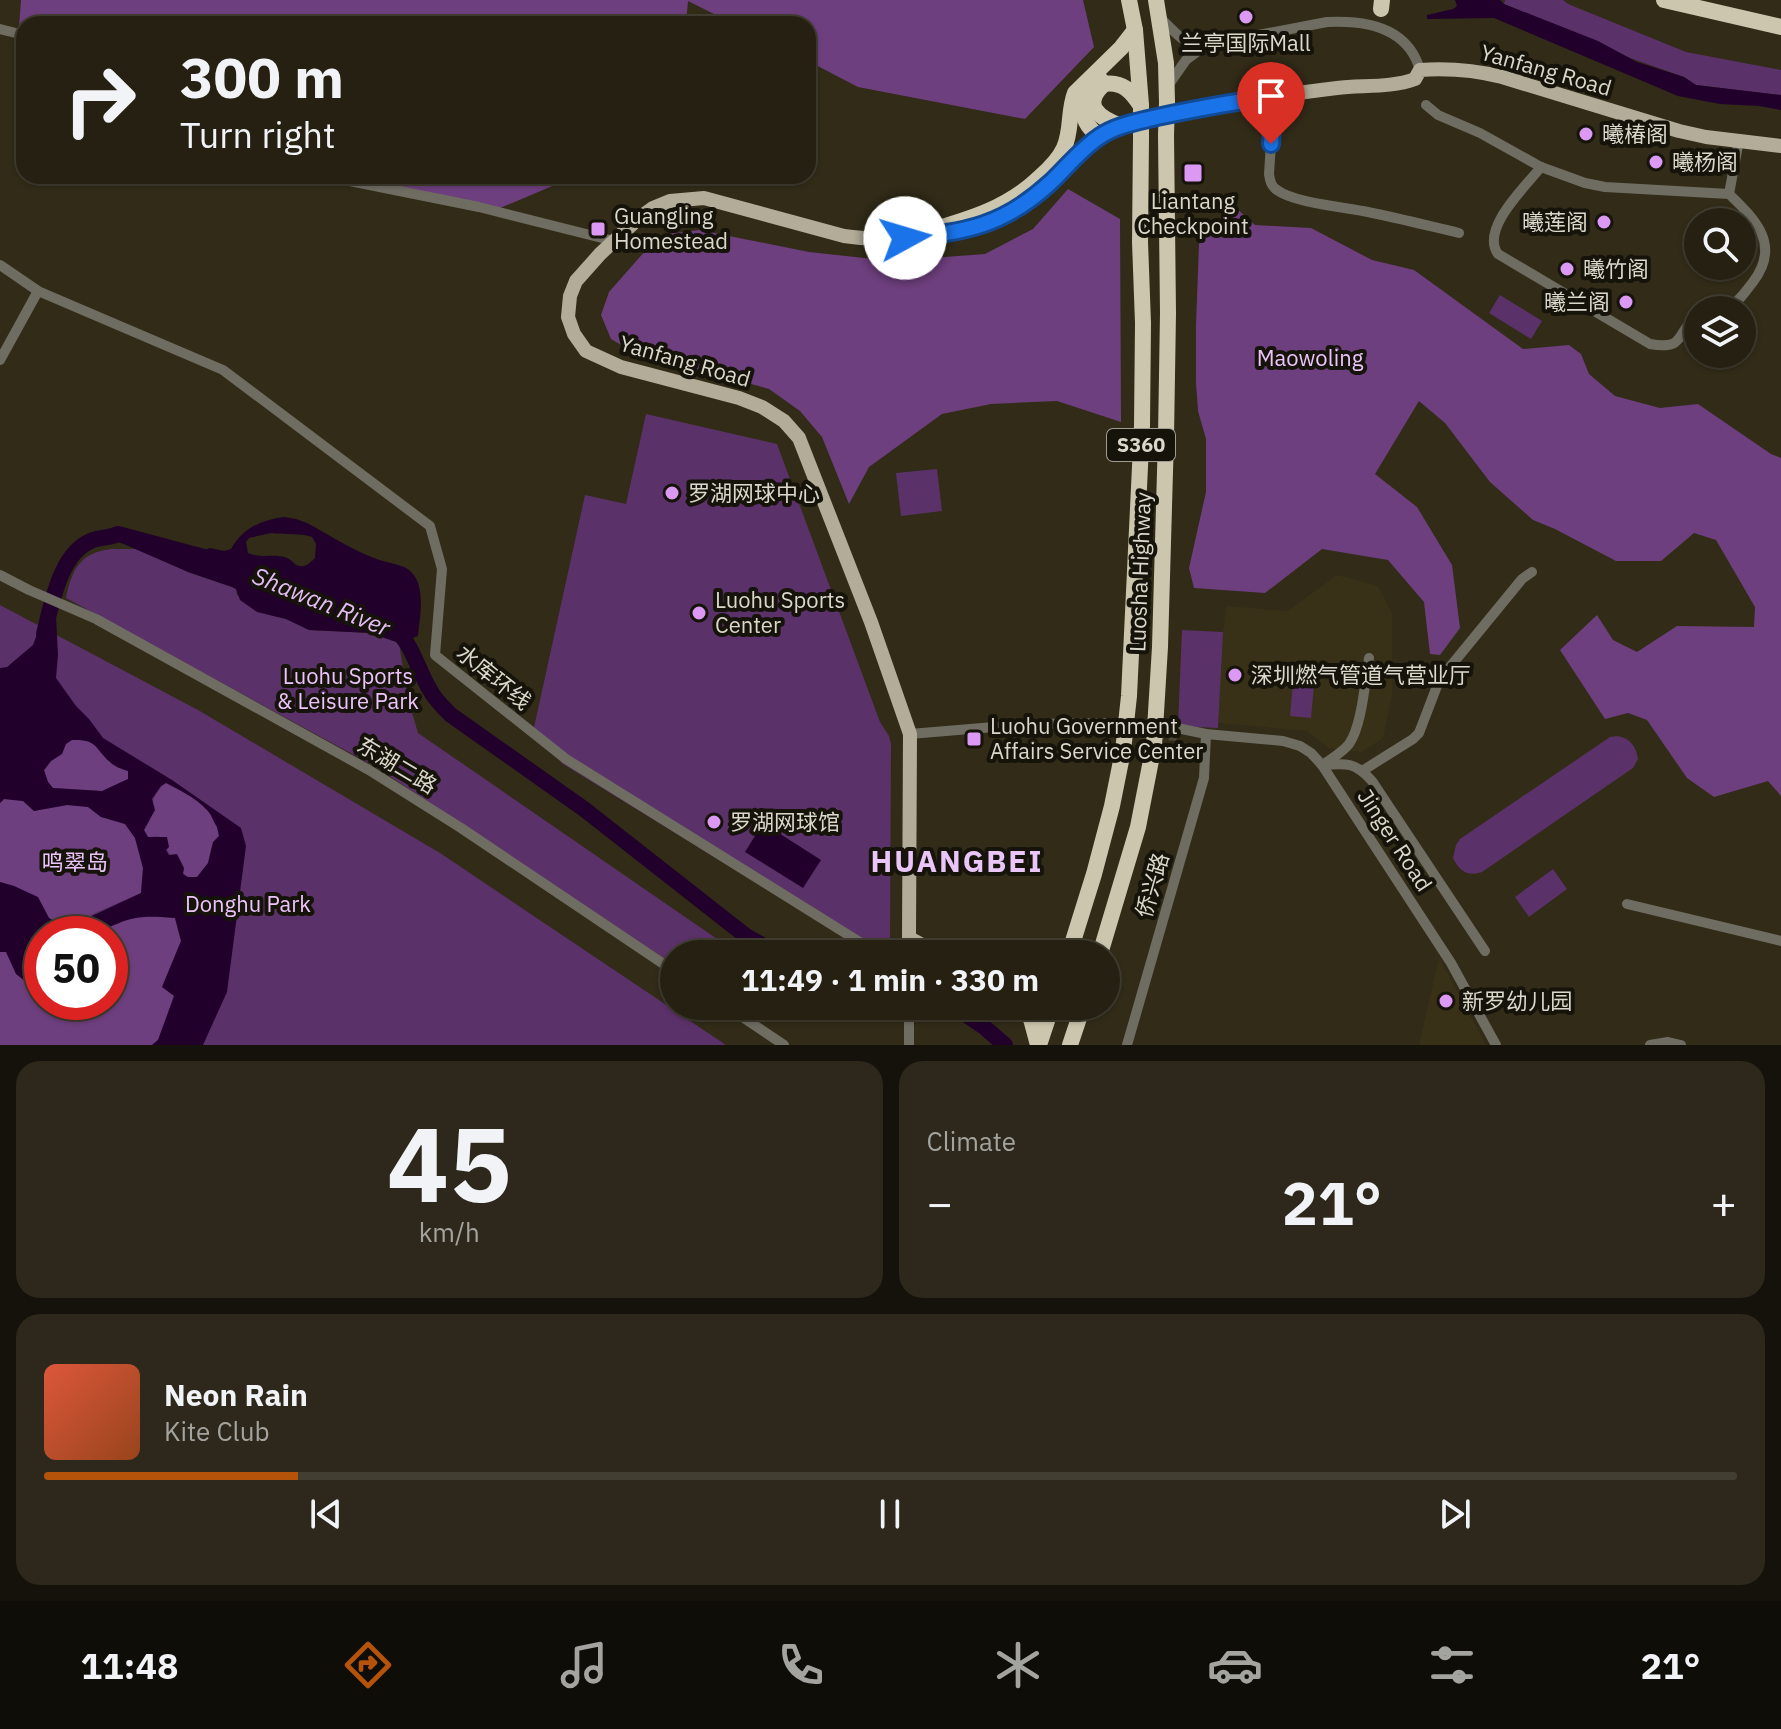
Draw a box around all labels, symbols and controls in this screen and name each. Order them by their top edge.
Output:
marker: 兰亭国际Mall [1237,8,1255,26]
place label: 兰亭国际Mall [1181,28,1311,57]
street label: Yanfang Road [1477,37,1615,102]
text: 300 m [180,41,344,113]
icon: right [48,48,152,152]
pin [1237,62,1305,144]
icon: arrive [1249,74,1293,118]
text: Turn right [180,111,336,158]
place label: 曦椿阁 [1602,119,1668,148]
marker: 曦椿阁 [1577,125,1595,143]
place label: 曦杨阁 [1672,147,1738,176]
marker: 曦杨阁 [1647,153,1665,171]
marker: Liantang Checkpoint [1182,162,1204,184]
place label: Liantang Checkpoint [1137,186,1249,240]
position arrow [863,196,947,280]
place label: Guangling Homestead [614,201,728,255]
place label: 曦莲阁 [1522,207,1588,236]
map controls [1684,208,1756,368]
button: search [1684,208,1756,280]
marker: 曦莲阁 [1595,213,1613,231]
marker: Guangling Homestead [589,220,607,238]
place label: 曦竹阁 [1583,254,1649,283]
marker: 曦竹阁 [1558,260,1576,278]
place label: 曦兰阁 [1544,287,1610,316]
marker: 曦兰阁 [1617,293,1635,311]
button: layers [1684,296,1756,368]
street label: Yanfang Road [616,328,754,393]
park label: Maowoling [1257,343,1364,372]
road number: S360 [1107,429,1175,461]
place label: 罗湖网球中心 [688,478,820,507]
marker: 罗湖网球中心 [663,484,681,502]
street label: Luosha Highway [1122,491,1157,653]
water label: Shawan River [248,559,396,644]
place label: Luohu Sports Center [715,585,845,639]
marker: Luohu Sports Center [690,604,708,622]
street label: 水库环线 [451,638,538,716]
place label: 深圳燃气管道气营业厅 [1251,660,1471,689]
park label: Luohu Sports & Leisure Park [277,661,419,715]
marker: 深圳燃气管道气营业厅 [1226,666,1244,684]
place label: Luohu Government Affairs Service Center [990,711,1203,765]
street label: 东湖二路 [352,729,442,800]
marker: Luohu Government Affairs Service Center [965,730,983,748]
street label: Jinger Road [1351,783,1439,897]
place label: 罗湖网球馆 [730,807,840,836]
marker: 罗湖网球馆 [705,813,723,831]
district label: HUANGBEI [871,841,1043,880]
park label: 鸣翠岛 [42,847,108,876]
street label: 侨兴路 [1128,849,1175,921]
park label: Donghu Park [185,889,311,918]
speed limit sign: 50 [24,916,128,1020]
text: 11:49 · 1 min · 330 m [741,960,1039,999]
place label: 新罗幼儿园 [1462,986,1572,1015]
marker: 新罗幼儿园 [1437,992,1455,1010]
text: 45 [387,1095,512,1231]
text: Climate [927,1124,1016,1158]
text: 21° [1282,1163,1382,1242]
text: − [927,1174,953,1231]
text: + [1711,1174,1737,1231]
text: km/h [419,1215,480,1249]
text: Neon Rain [164,1375,308,1414]
text: Kite Club [164,1414,269,1448]
icon: previous [304,1492,348,1536]
icon: pause [868,1492,912,1536]
icon: next [1433,1492,1477,1536]
icon: directions [340,1637,396,1693]
icon: music [556,1637,612,1693]
icon: phone [773,1637,829,1693]
icon: climate [990,1637,1046,1693]
icon: car [1207,1637,1263,1693]
icon: filters [1424,1637,1480,1693]
text: 11:48 [80,1642,179,1689]
text: 21° [1640,1642,1701,1689]

